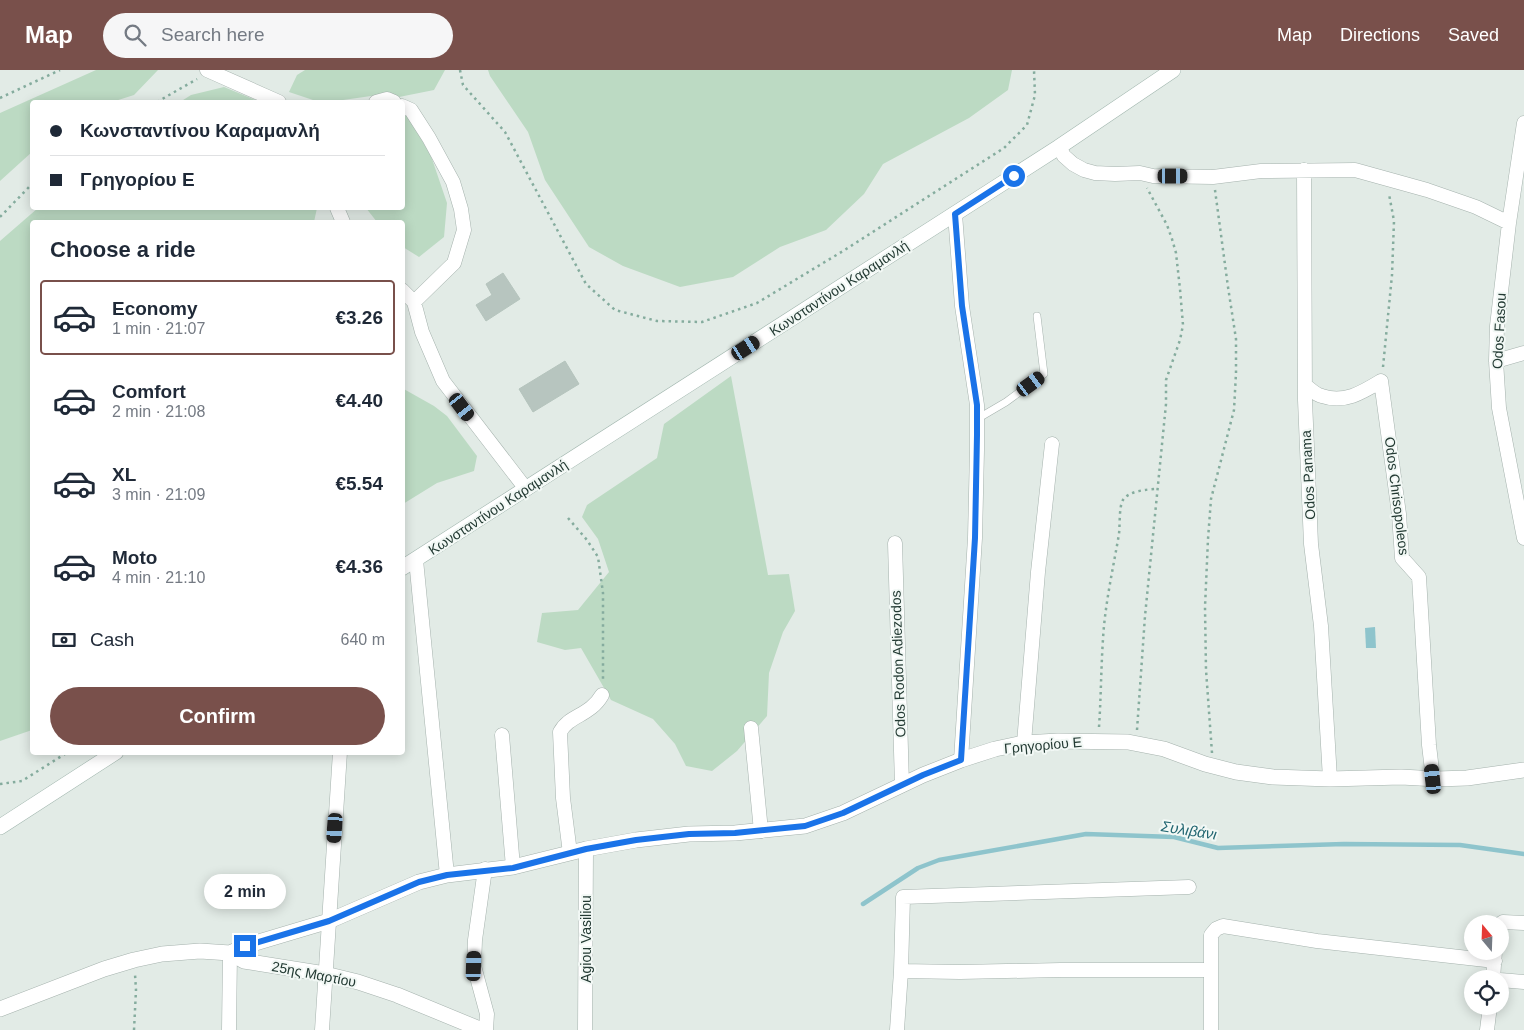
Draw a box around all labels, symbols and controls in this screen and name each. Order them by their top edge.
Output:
search box [103,13,453,58]
text: Map [25,21,73,48]
icon: search [121,21,149,49]
text: Search here [161,24,265,45]
text: Map [1277,25,1312,45]
text: Directions [1340,25,1420,45]
text: Saved [1448,25,1499,45]
text: Κωνσταντίνου Καραμανλή [80,120,320,141]
route start [1003,165,1025,187]
text: Γρηγορίου Ε [80,169,195,190]
car [1158,169,1188,184]
text: Choose a ride [50,237,195,262]
street label: Κωνσταντίνου Καραμανλή [767,237,911,339]
street label: Odos Fasou [1489,293,1509,369]
icon: car [52,295,97,340]
text: Economy [112,298,198,319]
text: €3.26 [335,307,383,328]
text: 1 min · 21:07 [112,320,205,337]
car [729,334,762,362]
car [1014,369,1047,399]
icon: car [52,378,97,423]
text: Comfort [112,381,186,402]
text: €4.40 [335,390,383,411]
car [446,391,477,423]
text: 2 min · 21:08 [112,403,205,420]
street label: Odos Panama [1298,430,1318,520]
street label: Odos Chrisopoleos [1382,436,1412,556]
street label: Κωνσταντίνου Καραμανλή [426,456,570,558]
icon: car [52,461,97,506]
text: XL [112,464,136,485]
text: €5.54 [335,473,383,494]
text: 3 min · 21:09 [112,486,205,503]
icon: car [52,544,97,589]
text: Moto [112,547,157,568]
text: €4.36 [335,556,383,577]
text: 4 min · 21:10 [112,569,205,586]
street label: Odos Rodon Adiezodos [887,590,909,738]
icon: cash [50,626,78,654]
text: Cash [90,629,134,650]
text: 640 m [341,631,385,648]
button: Confirm [50,687,385,745]
street label: Γρηγορίου Ε [1003,734,1083,756]
car [1423,763,1442,795]
car [326,813,343,843]
water label: Συλιβάνι [1159,817,1219,843]
callout: 2 min [204,874,286,908]
text: 2 min [224,883,266,900]
street label: Agiou Vasiliou [578,895,594,983]
north arrow [1464,915,1509,960]
map controls [1464,915,1509,1015]
route end [234,935,256,957]
car [465,951,482,981]
street label: 25ης Μαρτίου [270,958,358,990]
button: locate [1464,970,1509,1015]

